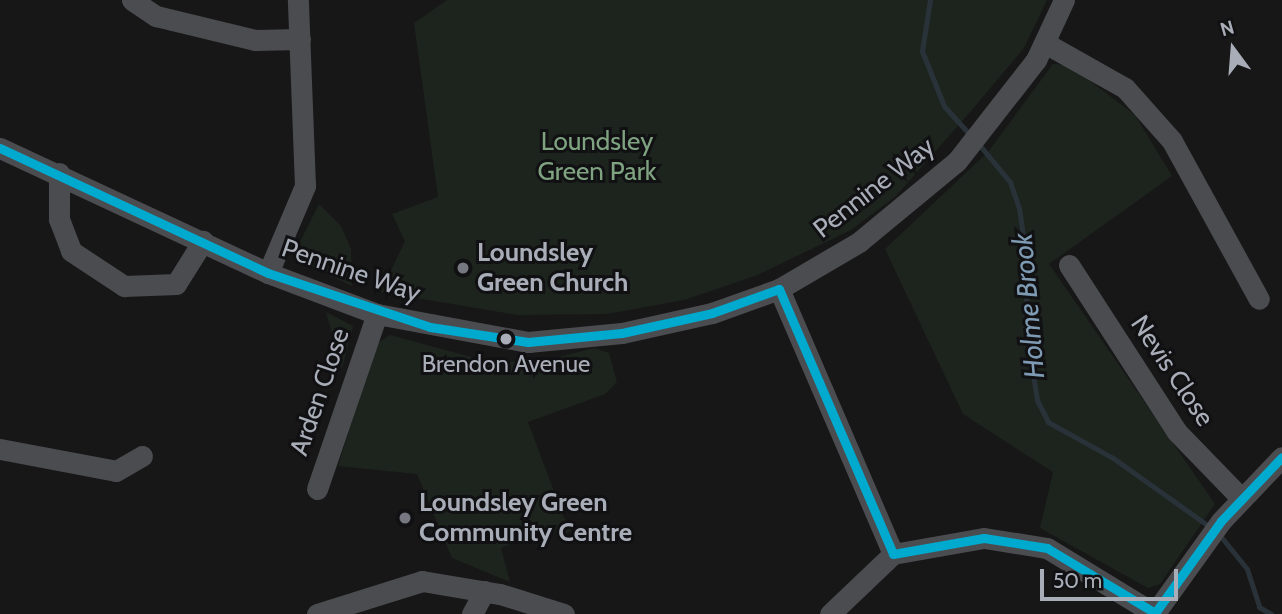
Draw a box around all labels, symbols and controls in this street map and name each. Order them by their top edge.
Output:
north arrow [1198,14,1268,84]
text: N [1217,15,1237,41]
park label: Loundsley Green Park [537,126,657,188]
street label: Pennine Way [807,131,941,245]
water label: Holme Brook [1005,232,1051,380]
street label: Pennine Way [277,233,425,309]
place label: Loundsley Green Church [477,237,628,298]
marker: Loundsley Green Church [455,260,471,276]
street label: Nevis Close [1124,310,1220,432]
street label: Arden Close [284,324,356,460]
marker: Brendon Avenue [499,332,513,346]
place label: Brendon Avenue [422,350,590,378]
place label: Loundsley Green Community Centre [419,487,632,548]
marker: Loundsley Green Community Centre [397,510,413,526]
scale bar [1044,554,1182,598]
text: 50 m [1053,568,1102,593]

